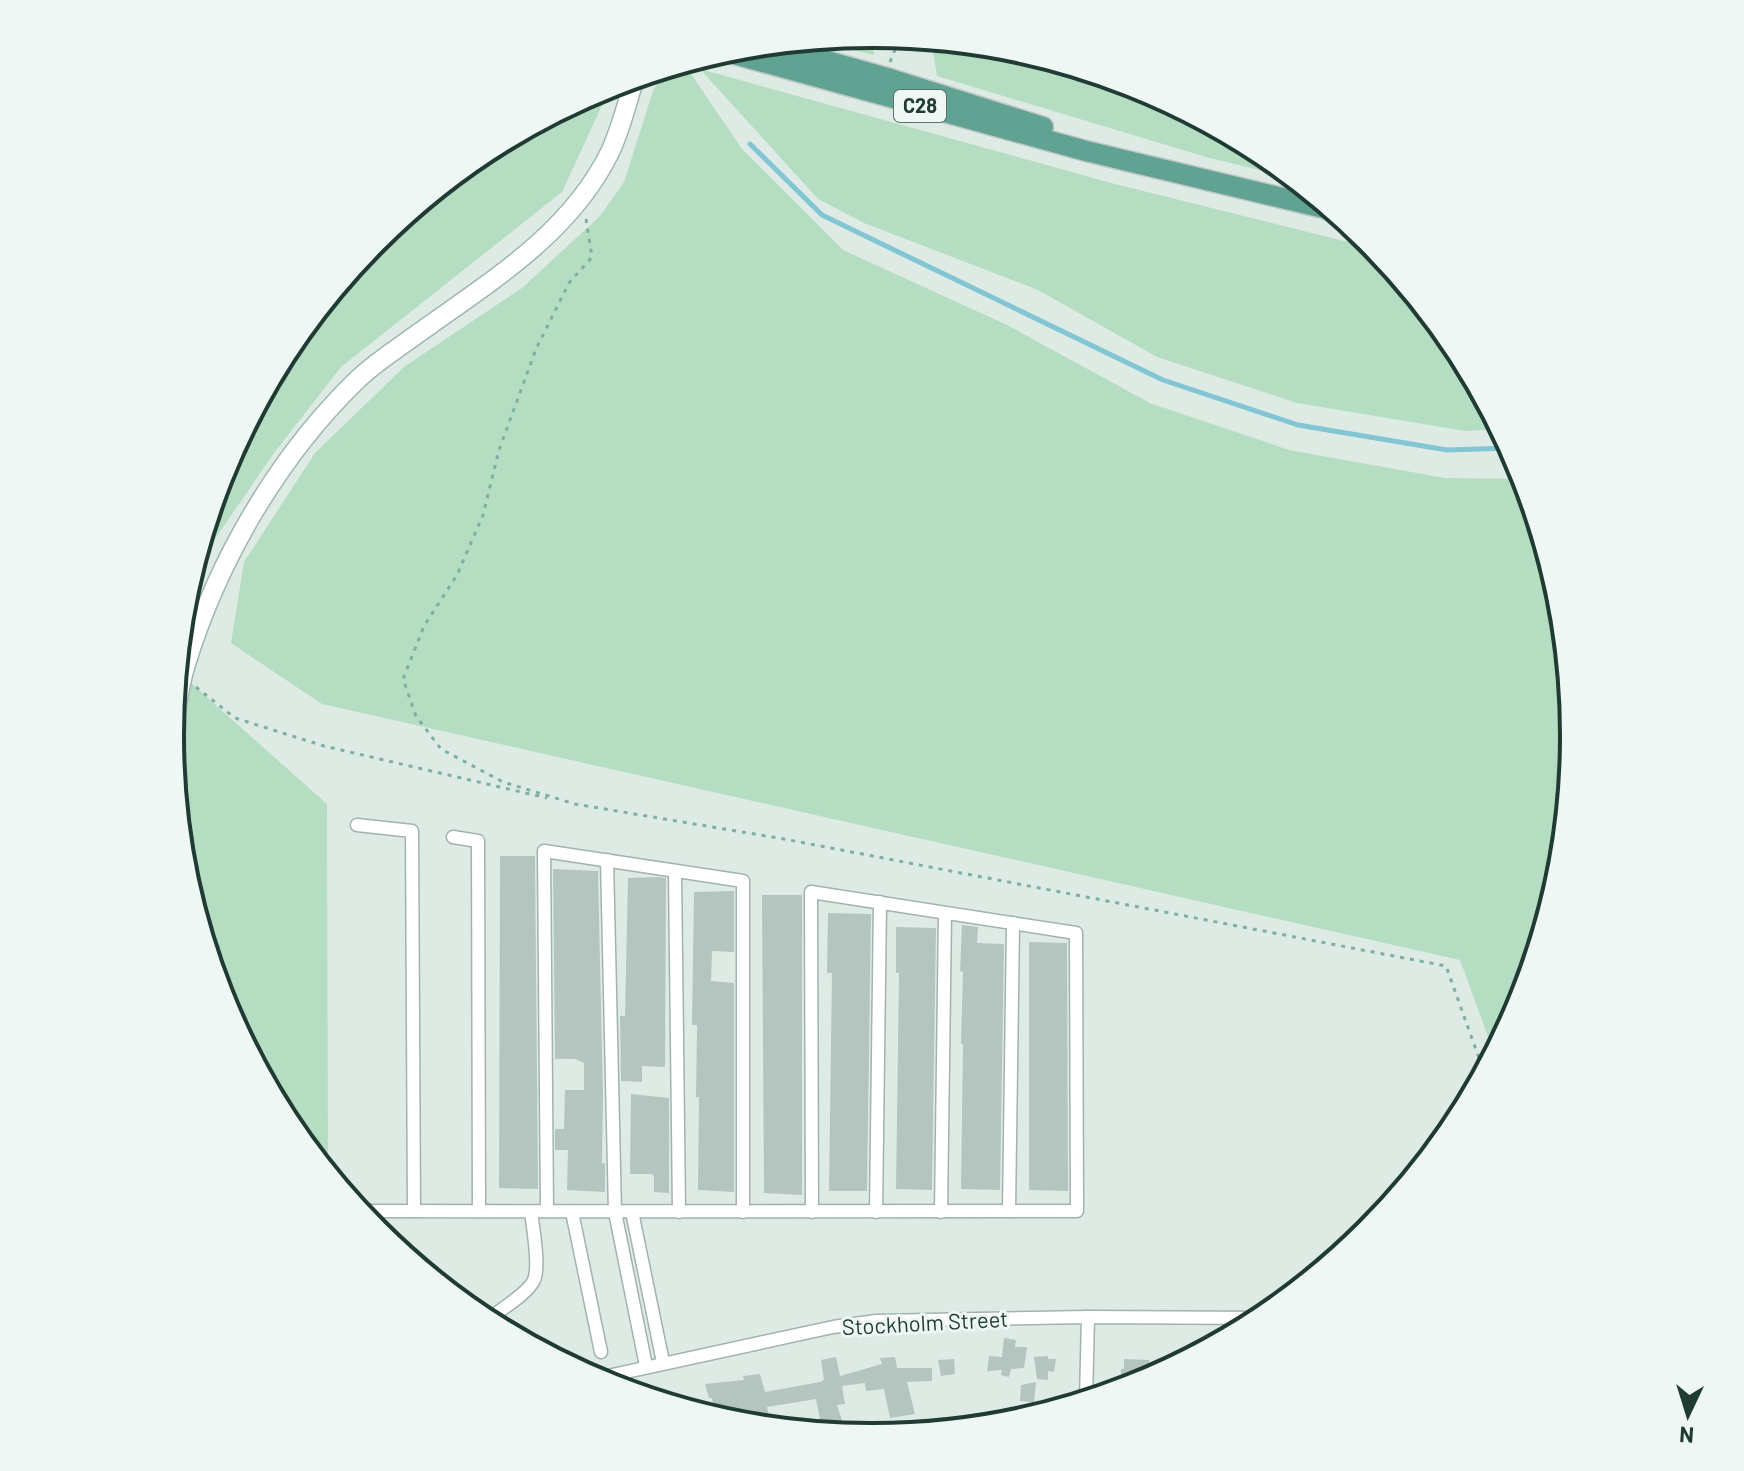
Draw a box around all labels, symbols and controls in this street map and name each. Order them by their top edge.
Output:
road number: C28 [894,90,946,122]
street label: Stockholm Street [841,1305,1009,1339]
north arrow [1648,1375,1728,1455]
text: N [1678,1422,1695,1449]

